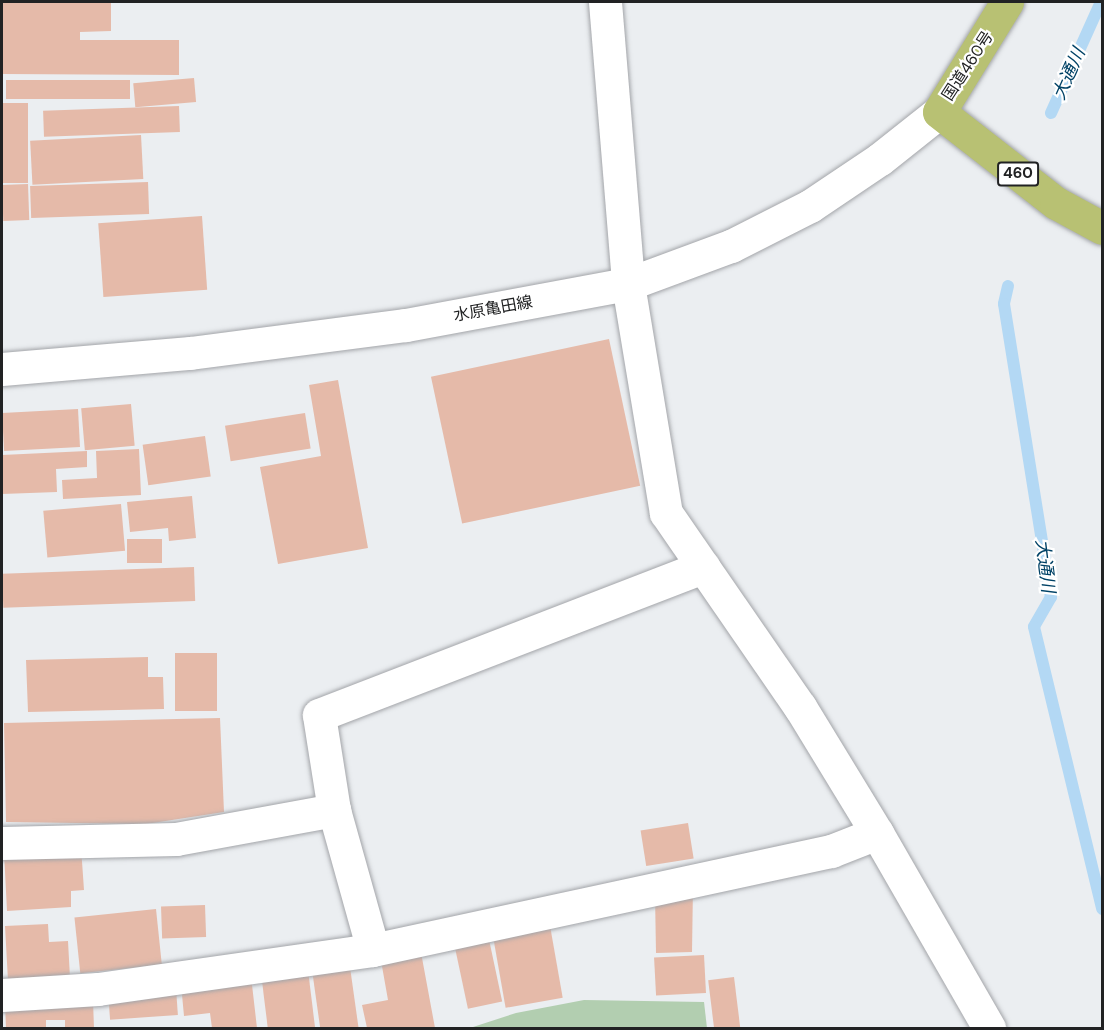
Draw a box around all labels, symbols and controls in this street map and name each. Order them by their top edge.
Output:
street label: 国道460号 [939,28,997,104]
water label: 大通川 [1048,45,1090,103]
road number: 460 [997,162,1039,186]
street label: 水原亀田線 [452,293,534,325]
water label: 大通川 [1031,538,1059,594]

